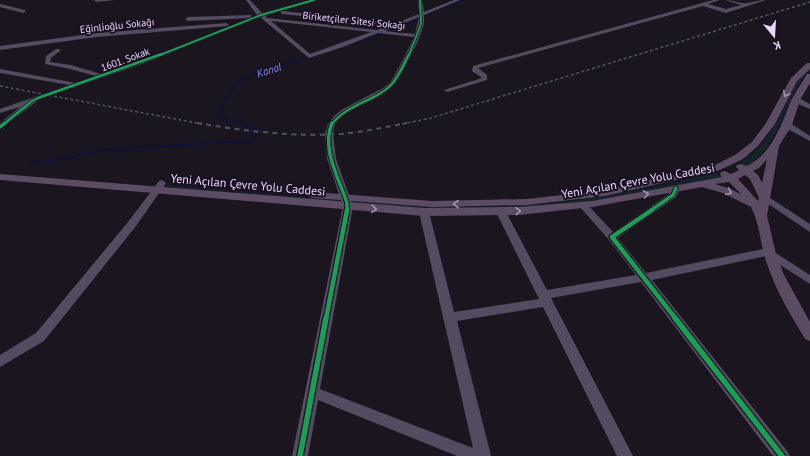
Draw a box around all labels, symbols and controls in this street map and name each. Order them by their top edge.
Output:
street label: Biriketçiler Sitesi Sokağı [302,9,406,32]
street label: Eğinlioğlu Sokağı [79,15,155,36]
north arrow [754,16,794,56]
text: K [772,38,783,53]
street label: 1601. Sokak [99,45,152,74]
water label: Kanal [255,59,283,81]
one-way arrow [783,90,790,97]
street label: Yeni Açılan Çevre Yolu Caddesi [560,160,716,201]
street label: Yeni Açılan Çevre Yolu Caddesi [170,170,326,199]
one-way arrow [726,188,733,196]
one-way arrow [643,190,649,199]
one-way arrow [453,200,459,208]
one-way arrow [371,204,377,213]
one-way arrow [515,207,521,215]

